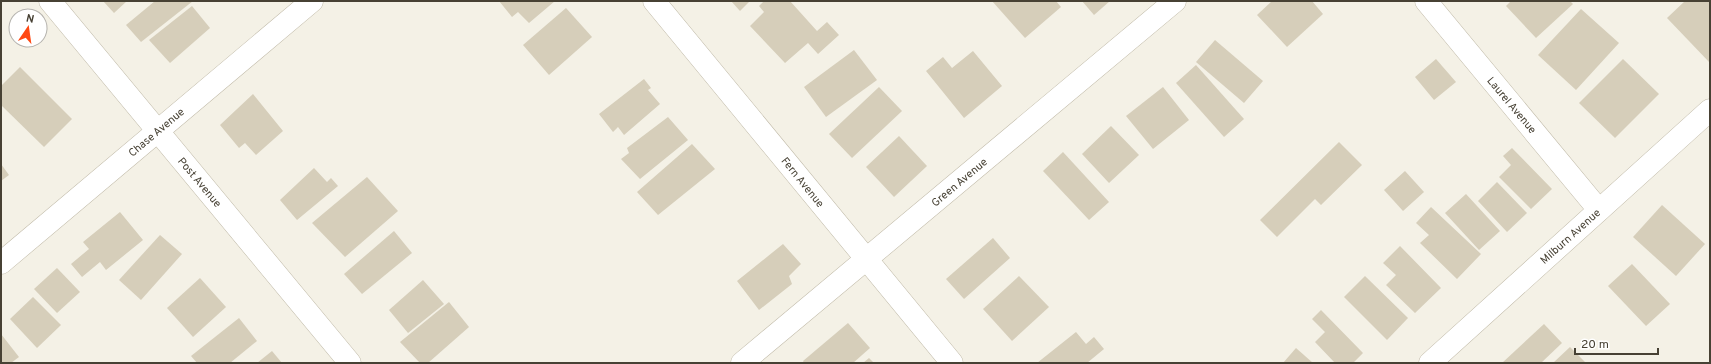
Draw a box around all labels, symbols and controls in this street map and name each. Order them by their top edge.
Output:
north arrow [8,8,48,48]
text: N [25,12,35,27]
street label: Laurel Avenue [1483,74,1539,137]
street label: Chase Avenue [126,105,188,160]
street label: Post Avenue [174,155,224,211]
street label: Fern Avenue [778,155,827,211]
street label: Green Avenue [929,155,991,210]
street label: Milburn Avenue [1538,206,1604,267]
scale bar [1575,330,1658,356]
text: 20 m [1581,337,1609,353]

